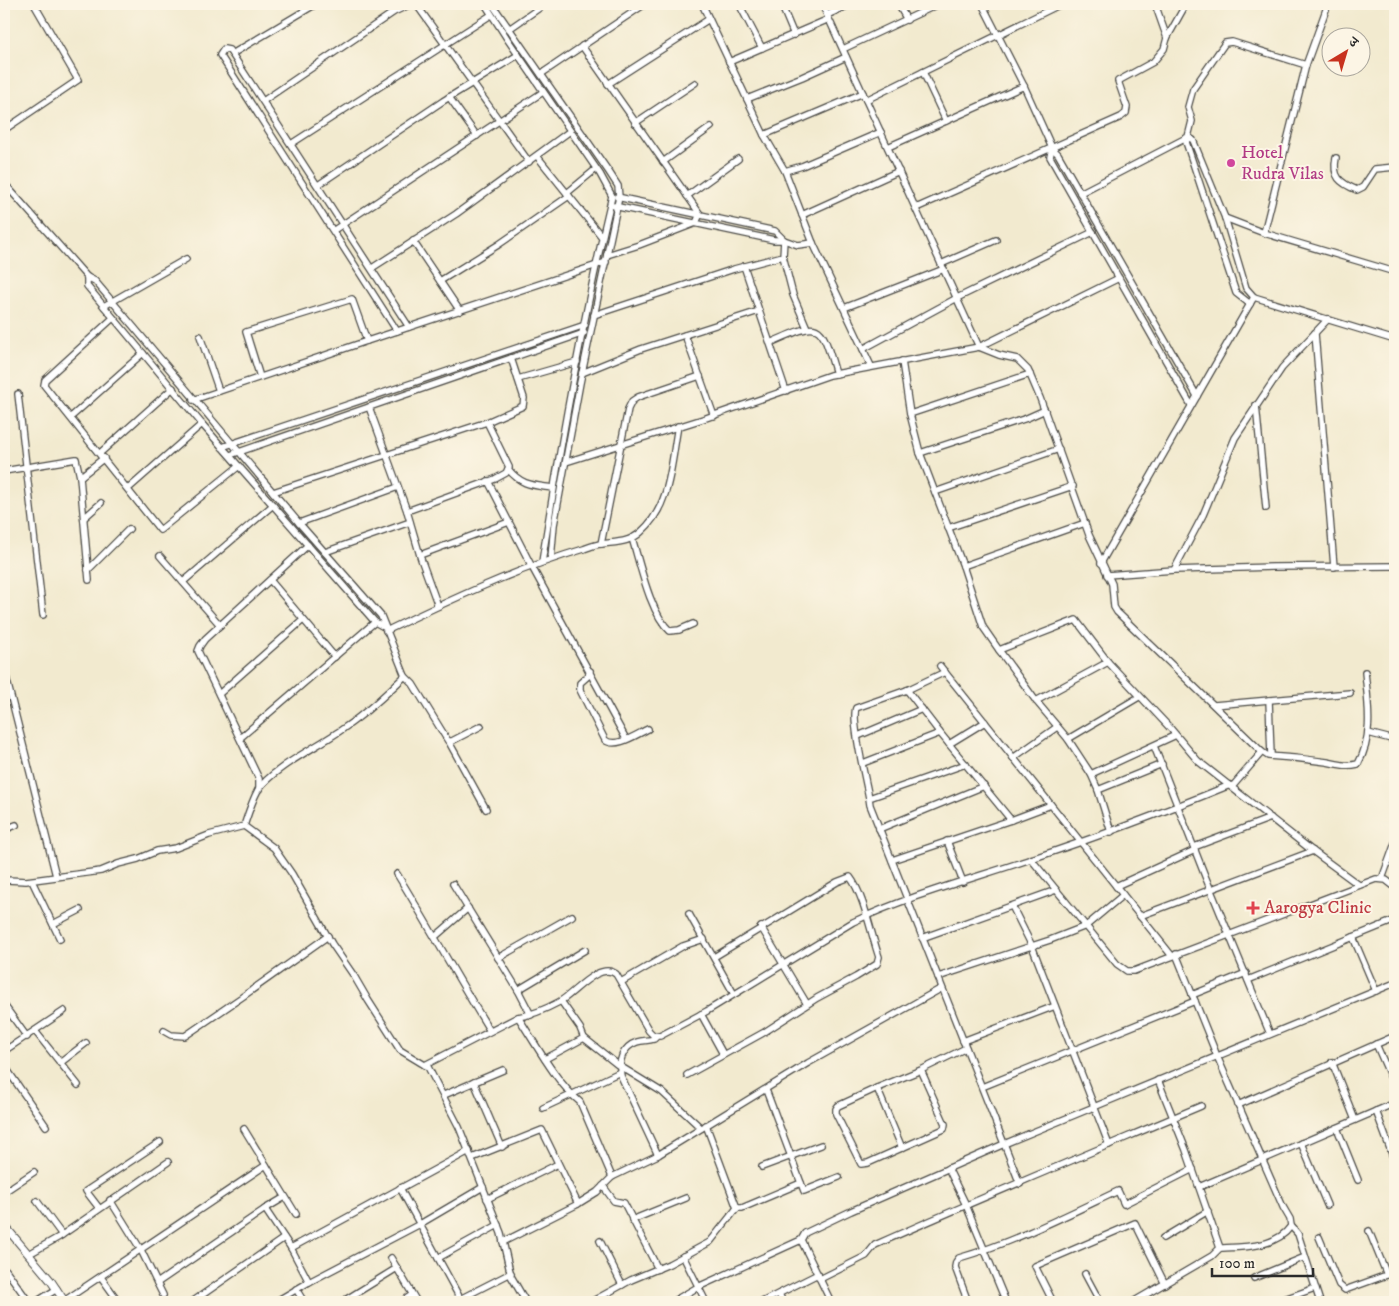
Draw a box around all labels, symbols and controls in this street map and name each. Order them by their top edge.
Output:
north arrow [1322,28,1372,78]
text: उ [1344,33,1362,52]
place label: Hotel Rudra Vilas [1241,142,1324,185]
marker: Hotel Rudra Vilas [1225,157,1237,169]
place label: Aarogya Clinic [1264,897,1372,919]
marker: Aarogya Clinic [1246,901,1260,915]
scale bar [1212,1246,1313,1278]
text: 100 m [1219,1254,1255,1273]

